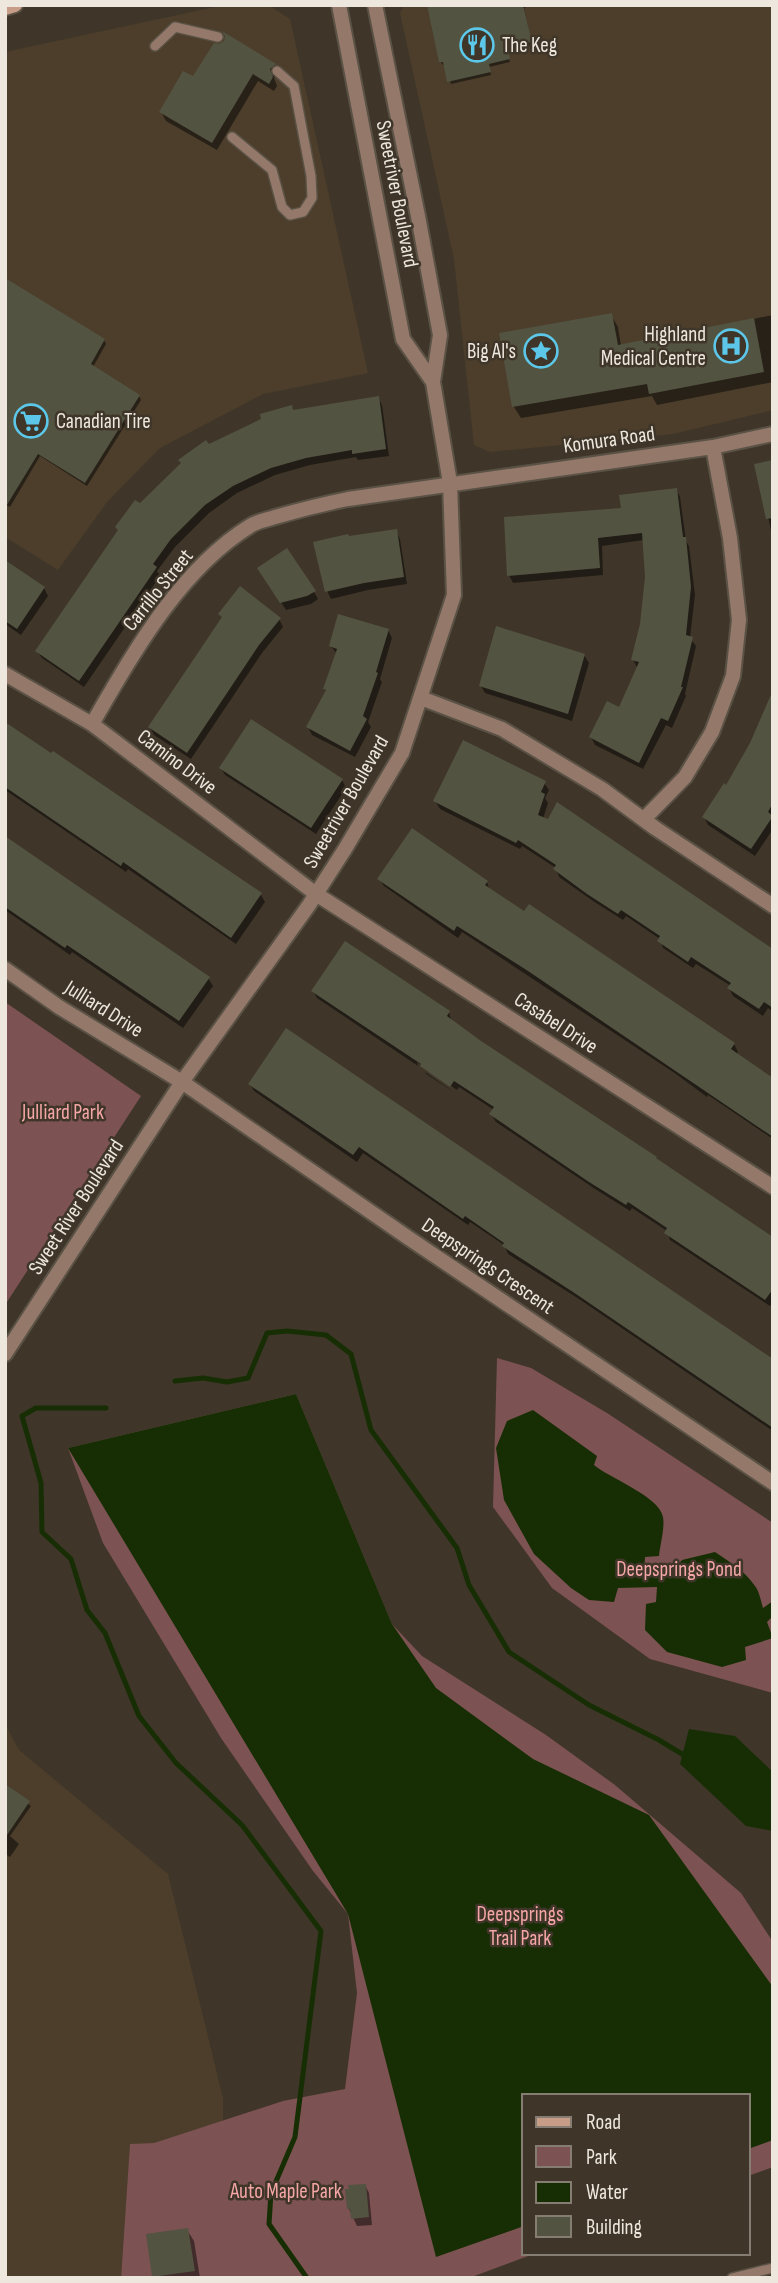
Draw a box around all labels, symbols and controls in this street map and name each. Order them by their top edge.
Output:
restaurant icon: The Keg [458,26,496,64]
place label: The Keg [502,33,557,58]
street label: Sweetriver Boulevard [371,118,423,270]
place label: Highland Medical Centre [601,322,706,371]
hospital icon: Highland Medical Centre [712,327,750,365]
place icon: Big Al's [522,332,560,370]
place label: Big Al's [467,339,516,364]
supermarket icon: Canadian Tire [12,402,50,440]
place label: Canadian Tire [56,409,151,434]
street label: Komura Road [562,421,656,459]
street label: Carrillo Street [117,544,199,636]
street label: Camino Drive [132,724,222,800]
street label: Sweetriver Boulevard [298,731,394,873]
street label: Julliard Drive [59,975,148,1043]
street label: Casabel Drive [510,987,602,1059]
park label: Julliard Park [21,1100,104,1125]
street label: Sweet River Boulevard [23,1135,129,1279]
street label: Deepsprings Crescent [417,1212,559,1320]
park label: Deepsprings Pond [616,1557,742,1582]
park label: Deepsprings Trail Park [477,1902,563,1951]
legend [522,2094,750,2255]
text: Road [586,2110,621,2135]
text: Park [586,2145,617,2170]
park label: Auto Maple Park [229,2179,342,2204]
text: Water [586,2180,628,2205]
text: Building [586,2215,642,2240]

